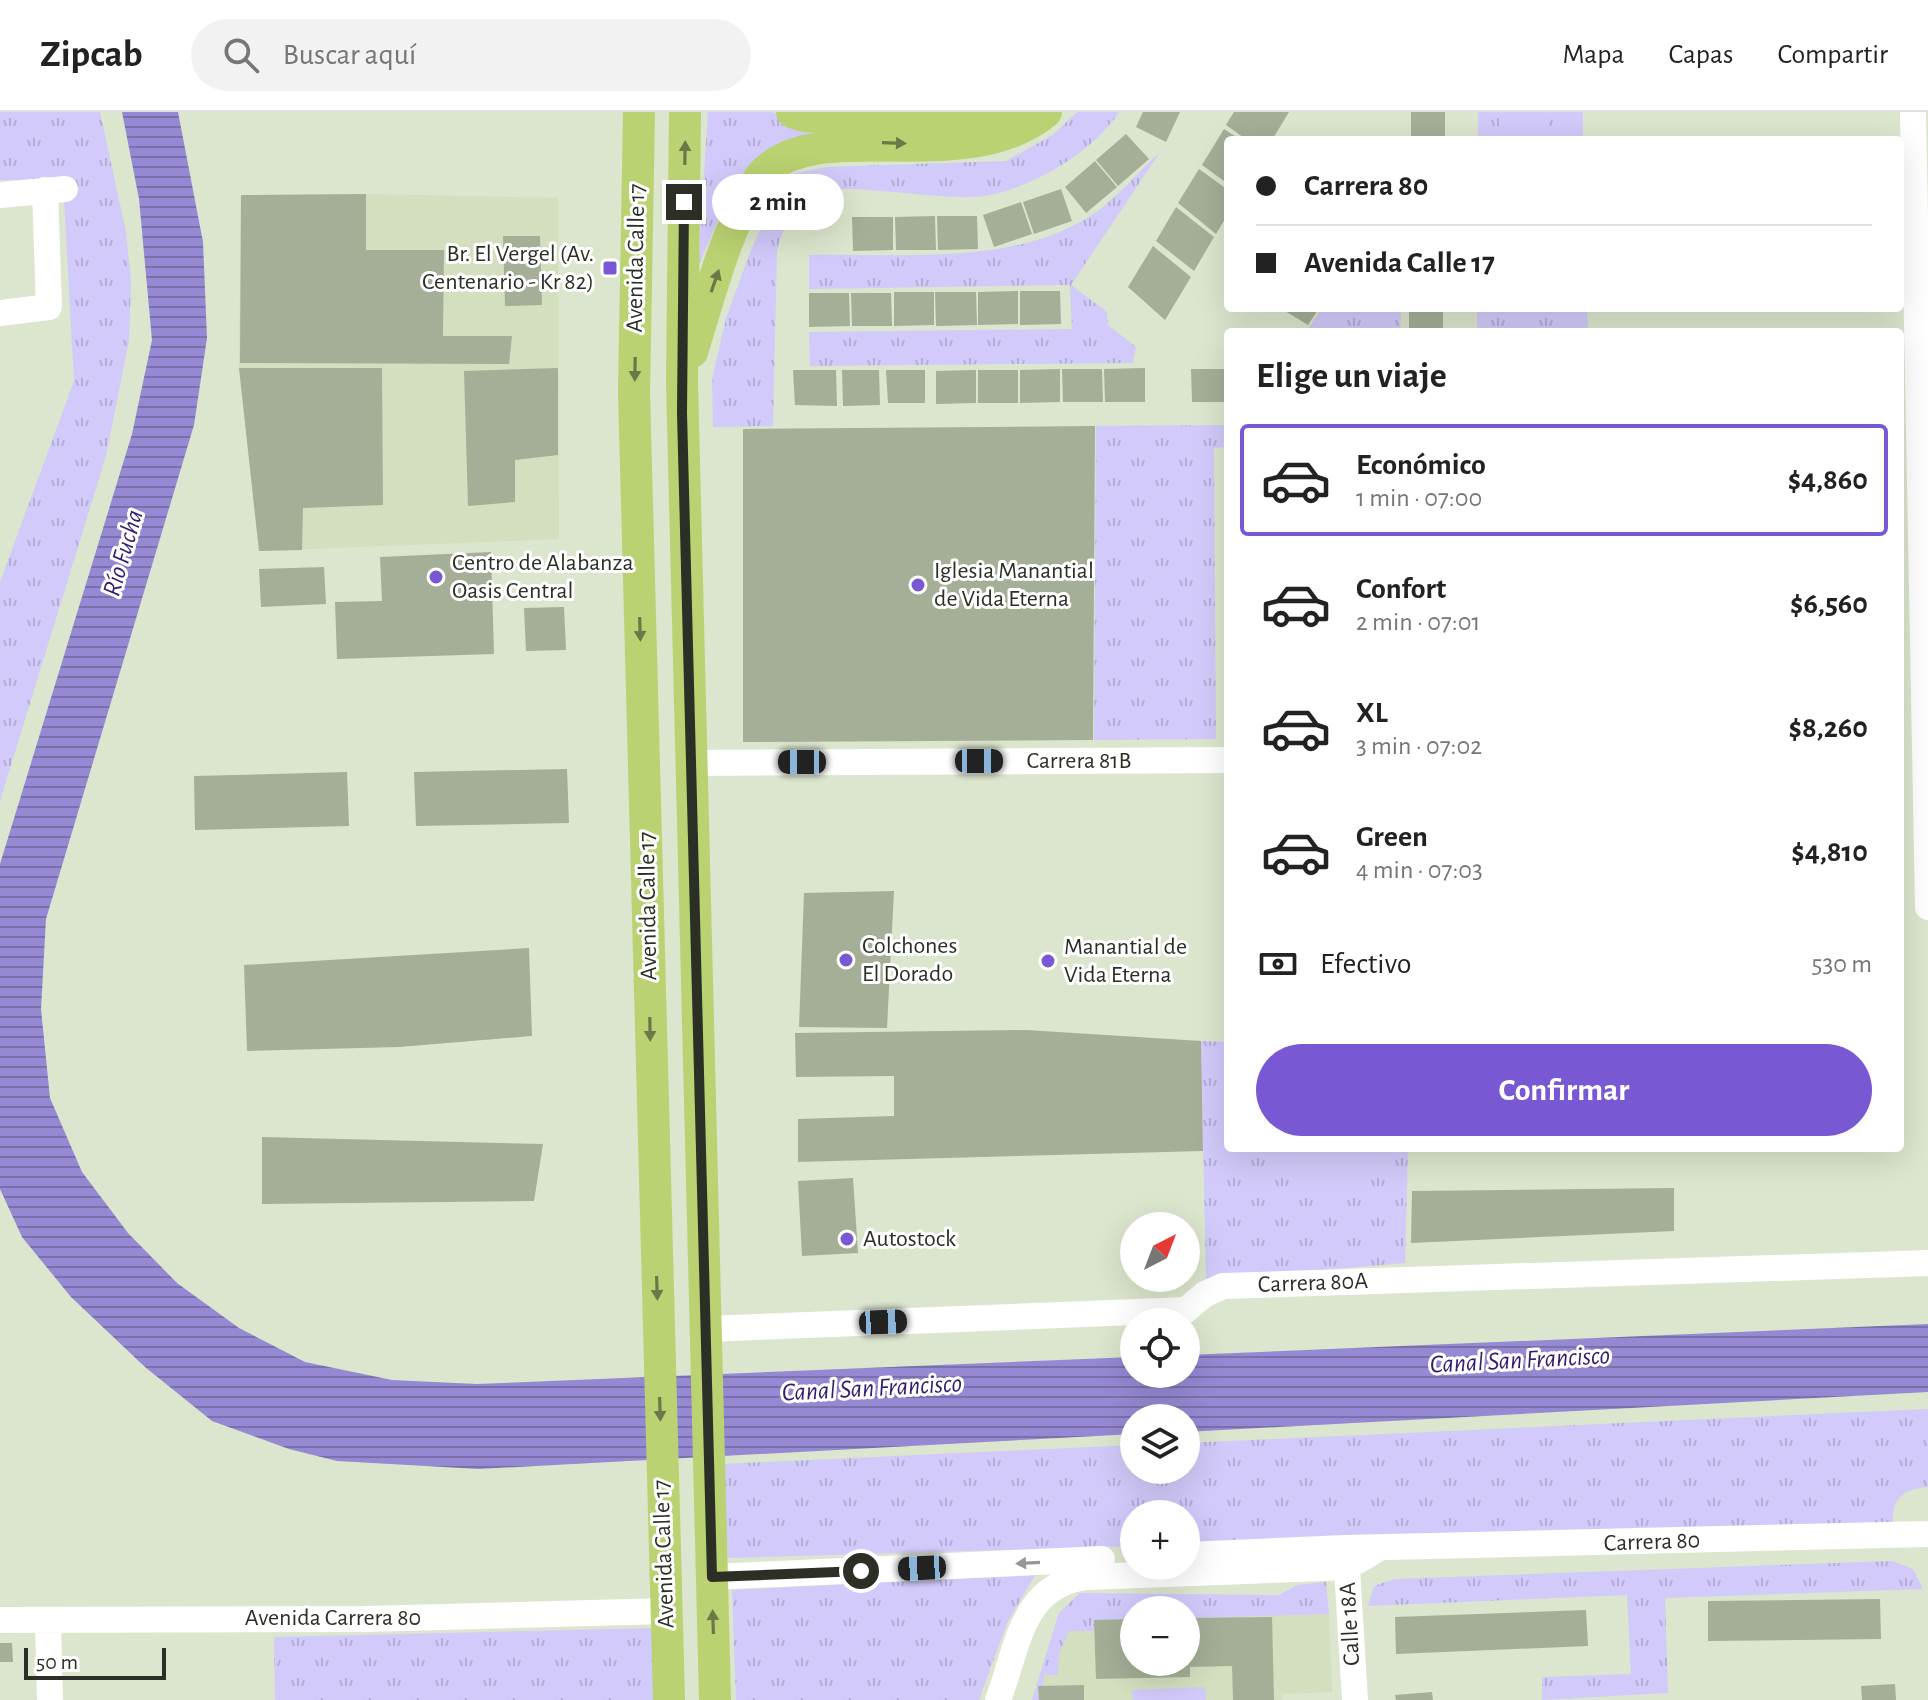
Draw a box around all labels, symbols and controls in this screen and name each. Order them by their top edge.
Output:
search box [191,19,751,91]
icon: search [219,33,263,77]
text: Zipcab [40,36,143,74]
text: Buscar aquí [283,40,416,70]
text: Mapa [1562,41,1624,69]
text: Capas [1668,41,1733,69]
text: Compartir [1777,41,1888,69]
one-way arrow [882,137,908,150]
one-way arrow [678,140,691,165]
text: Carrera 80 [1304,171,1428,201]
callout: 2 min [712,174,844,230]
street label: Avenida Calle 17 [623,183,649,333]
route end [666,184,702,220]
text: 2 min [749,189,807,215]
place label: Br. El Vergel (Av. Centenario - Kr 82) [422,242,594,294]
text: Avenida Calle 17 [1304,248,1495,278]
marker: Br. El Vergel (Av. Centenario - Kr 82) [601,259,619,277]
one-way arrow [710,269,722,293]
one-way arrow [628,357,641,382]
text: Elige un viaje [1256,358,1447,394]
icon: car [1260,444,1332,516]
text: Económico [1356,450,1486,480]
text: $4,860 [1788,465,1868,495]
text: 1 min · 07:00 [1356,485,1482,511]
water label: Río Fucha [98,507,148,599]
place label: Centro de Alabanza Oasis Central [452,551,633,603]
place label: Iglesia Manantial de Vida Eterna [934,559,1094,611]
marker: Centro de Alabanza Oasis Central [427,568,445,586]
icon: car [1260,568,1332,640]
text: Confort [1356,574,1446,604]
marker: Iglesia Manantial de Vida Eterna [909,576,927,594]
text: $6,560 [1790,589,1868,619]
text: 2 min · 07:01 [1356,609,1480,635]
one-way arrow [634,617,647,642]
icon: car [1260,692,1332,764]
text: XL [1356,698,1388,728]
text: $8,260 [1789,713,1868,743]
text: 3 min · 07:02 [1356,733,1482,759]
car [955,749,1003,773]
street label: Carrera 81B [1027,749,1131,773]
car [778,750,826,774]
icon: car [1260,816,1332,888]
text: Green [1356,822,1428,852]
street label: Avenida Calle 17 [635,831,661,981]
text: $4,810 [1791,837,1868,867]
text: 4 min · 07:03 [1356,857,1483,883]
place label: Colchones El Dorado [862,934,957,986]
place label: Manantial de Vida Eterna [1064,935,1187,987]
icon: cash [1256,942,1300,986]
text: Efectivo [1320,949,1412,979]
marker: Colchones El Dorado [837,951,855,969]
text: 530 m [1812,951,1872,977]
marker: Manantial de Vida Eterna [1039,952,1057,970]
one-way arrow [644,1017,657,1042]
button: Confirmar [1256,1044,1872,1136]
north arrow [1120,1212,1200,1292]
map controls [1120,1212,1200,1676]
place label: Autostock [863,1227,956,1251]
marker: Autostock [838,1230,856,1248]
street label: Carrera 80A [1257,1269,1369,1297]
one-way arrow [650,1276,663,1301]
button: locate [1120,1308,1200,1388]
car [859,1309,907,1335]
water label: Canal San Francisco [1429,1342,1611,1378]
water label: Canal San Francisco [781,1370,963,1406]
one-way arrow [654,1397,667,1422]
button: layers [1120,1404,1200,1484]
street label: Avenida Calle 17 [649,1479,679,1629]
button: + [1120,1500,1200,1580]
street label: Carrera 80 [1603,1528,1701,1556]
route start [843,1553,879,1589]
car [897,1555,947,1581]
one-way arrow [1015,1556,1040,1569]
street label: Calle 18A [1336,1581,1364,1667]
button: − [1120,1596,1200,1676]
street label: Avenida Carrera 80 [245,1606,421,1630]
one-way arrow [707,1609,720,1634]
scale bar [24,1644,166,1680]
text: 50 m [36,1651,78,1673]

